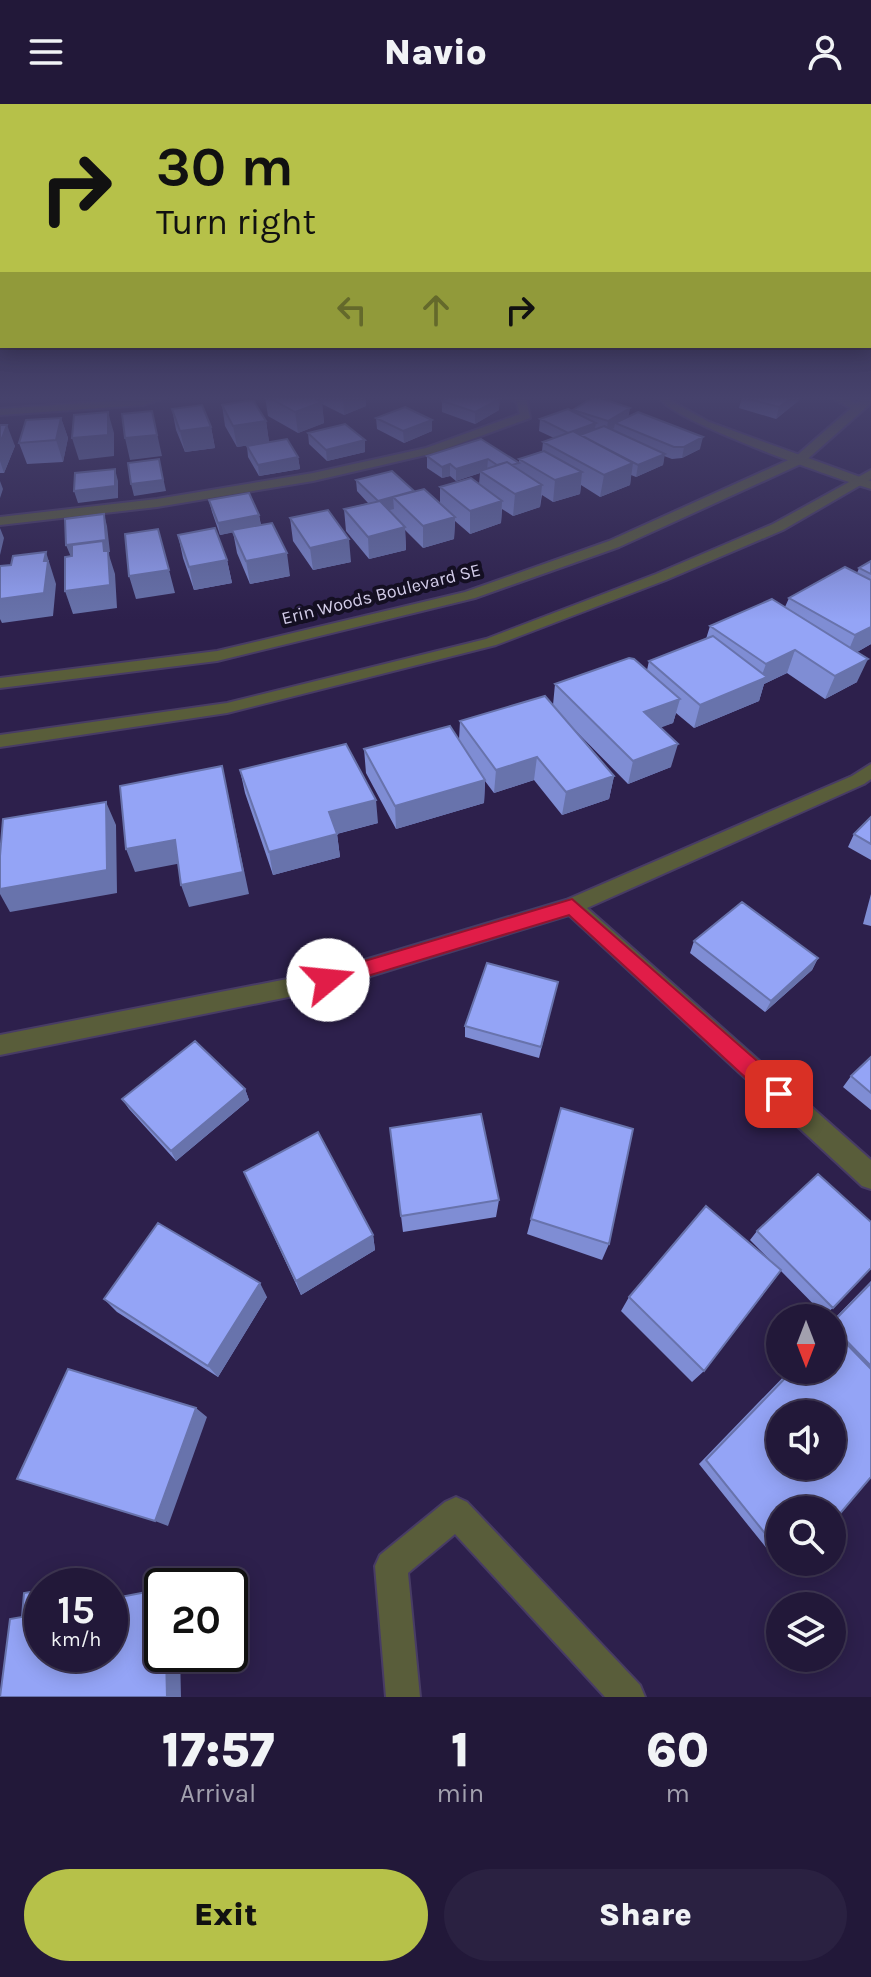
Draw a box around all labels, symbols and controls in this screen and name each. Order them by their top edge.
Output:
icon: menu [24,30,68,74]
icon: person [803,30,847,74]
text: Navio [384,31,487,73]
text: 30 m [156,134,294,199]
icon: right [24,136,128,240]
text: Turn right [156,201,316,243]
icon: left [330,288,374,332]
icon: ahead [414,288,458,332]
icon: right [498,288,542,332]
street label: Erin Woods Boulevard SE [279,559,483,629]
position arrow [286,938,370,1022]
pin [745,1060,813,1128]
icon: arrive [757,1072,801,1116]
north arrow [766,1304,846,1384]
map controls [766,1304,846,1672]
button: sound [766,1400,846,1480]
button: search [766,1496,846,1576]
speed limit sign: 20 [144,1568,248,1672]
text: 15 [57,1586,95,1633]
button: layers [766,1592,846,1672]
text: km/h [51,1628,101,1651]
text: 17:57 [162,1722,275,1778]
text: 1 [451,1722,469,1778]
text: 60 [646,1722,709,1778]
text: Arrival [180,1778,256,1809]
text: min [436,1778,484,1809]
text: m [665,1778,690,1809]
button: Exit [24,1869,428,1961]
button: Share [444,1869,847,1961]

